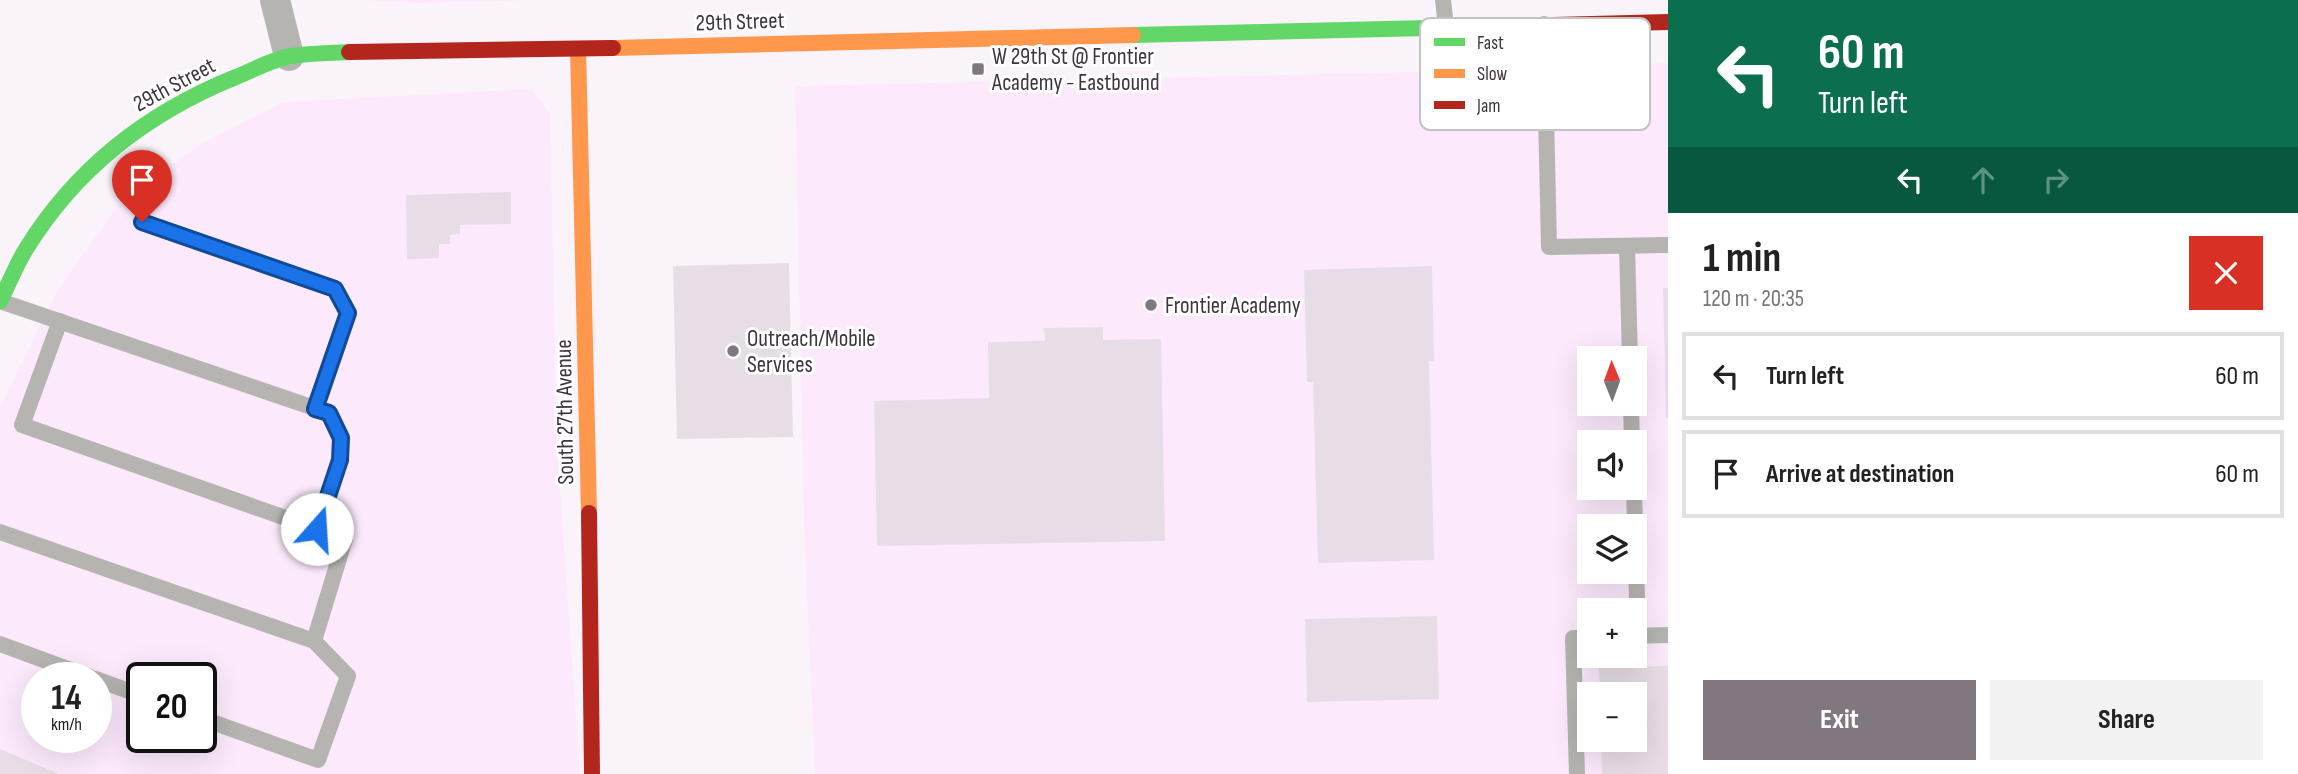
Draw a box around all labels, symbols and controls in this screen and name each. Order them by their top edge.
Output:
street label: 29th Street [695,6,785,38]
legend [1420,18,1650,130]
text: 60 m [1818,24,1905,83]
icon: left [1703,28,1794,119]
text: Fast [1477,32,1504,55]
place label: W 29th St @ Frontier Academy - Eastbound [991,43,1160,97]
street label: 29th Street [129,52,220,118]
marker: W 29th St @ Frontier Academy - Eastbound [970,61,986,77]
text: Slow [1477,63,1507,86]
text: Turn left [1818,84,1908,123]
text: Jam [1476,95,1500,118]
pin [112,150,172,222]
icon: arrive [123,161,161,199]
icon: left [1891,161,1929,199]
icon: ahead [1964,161,2002,199]
icon: right [2037,161,2075,199]
text: 1 min [1703,233,1781,284]
button: close [2189,236,2263,310]
text: 120 m · 20:35 [1703,285,1804,313]
place label: Frontier Academy [1165,292,1301,320]
marker: Frontier Academy [1143,297,1159,313]
place label: Outreach/Mobile Services [747,325,876,379]
street label: South 27th Avenue [550,339,580,485]
marker: Outreach/Mobile Services [725,343,741,359]
north arrow [1577,346,1647,416]
map controls [1577,346,1647,752]
icon: left [1707,357,1745,395]
text: Turn left [1766,361,1844,392]
text: 60 m [2215,361,2259,392]
button: sound [1577,430,1647,500]
icon: arrive [1707,455,1745,493]
text: Arrive at destination [1766,459,1954,490]
text: 60 m [2215,459,2259,490]
position arrow [280,492,354,566]
button: layers [1577,514,1647,584]
button: + [1577,598,1647,668]
speed limit sign: 20 [126,662,217,753]
text: 14 [51,677,82,720]
button: Exit [1703,680,1976,760]
button: Share [1990,680,2263,760]
button: − [1577,682,1647,752]
text: km/h [51,714,82,735]

